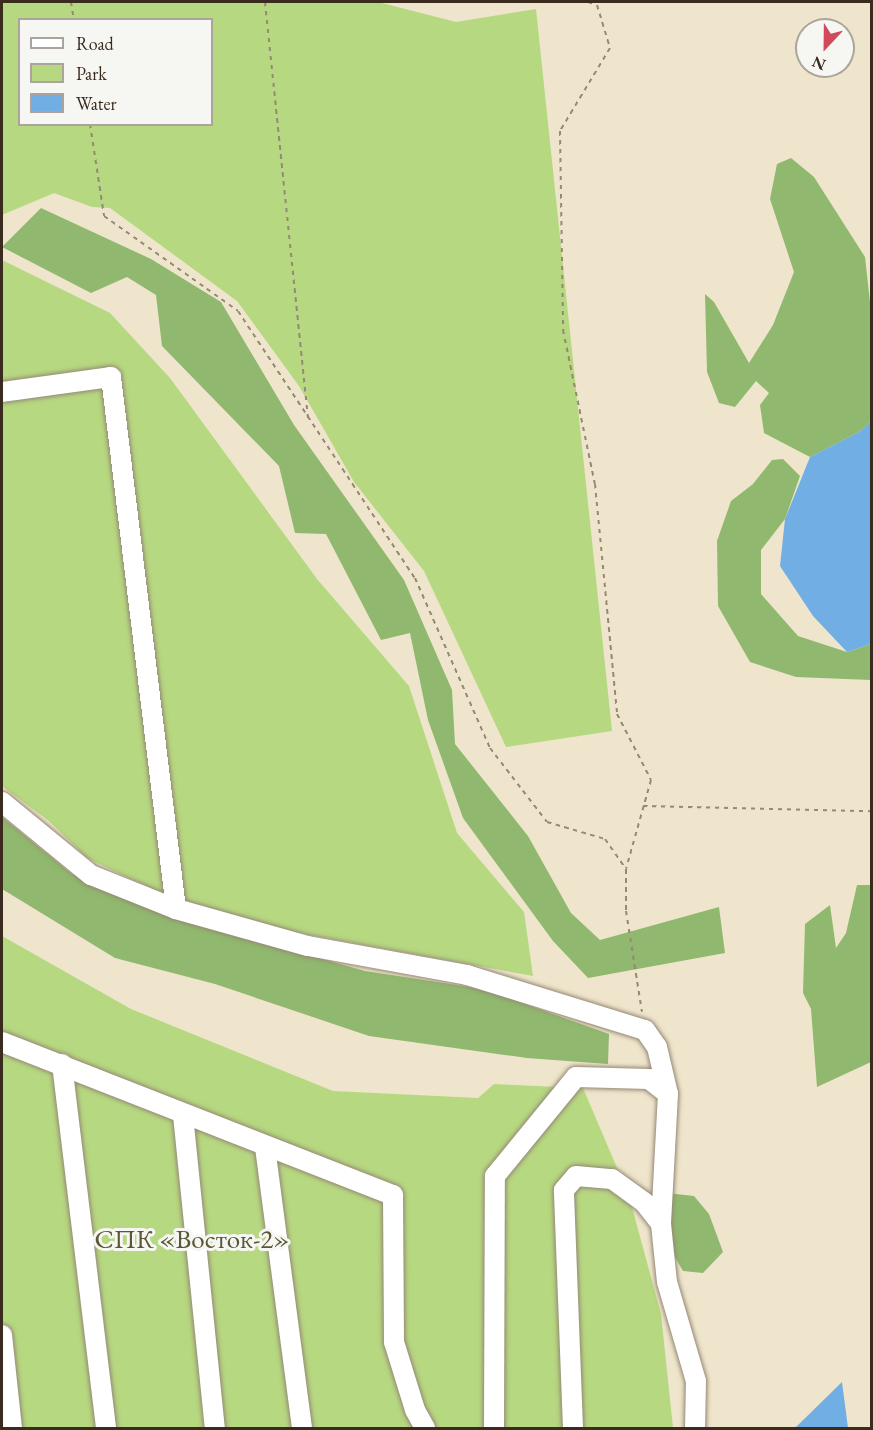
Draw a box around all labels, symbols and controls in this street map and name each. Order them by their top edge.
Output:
legend [18,18,213,126]
north arrow [795,18,855,78]
text: Road [76,32,114,55]
text: N [809,51,829,75]
text: Park [76,62,107,85]
text: Water [76,92,117,115]
park label: СПК «Восток-2» [95,1223,289,1255]

